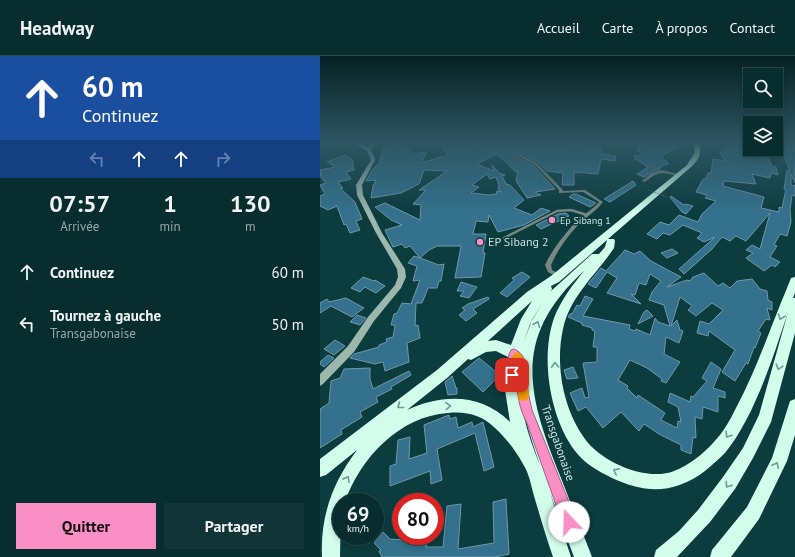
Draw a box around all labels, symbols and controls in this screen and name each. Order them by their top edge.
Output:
text: Headway [20,16,94,40]
text: Accueil [537,19,580,37]
text: Carte [602,19,633,37]
text: À propos [655,19,708,37]
text: Contact [730,19,775,37]
text: 60 m [82,68,143,105]
map controls [743,68,783,156]
button: search [743,68,783,108]
icon: ahead [16,72,68,124]
text: Continuez [82,104,159,127]
button: layers [743,116,783,156]
icon: left [86,148,108,170]
icon: ahead [128,148,150,170]
icon: ahead [170,148,192,170]
icon: right [212,148,234,170]
text: 07:57 [49,188,110,219]
text: 1 [163,188,177,219]
text: 130 [230,188,271,219]
place label: Ep Sibang 1 [560,214,611,227]
marker: Ep Sibang 1 [547,215,557,225]
text: Arrivée [60,218,99,235]
text: min [159,218,181,235]
text: m [245,218,256,235]
place label: EP Sibang 2 [488,234,549,249]
marker: EP Sibang 2 [475,237,485,247]
icon: ahead [16,261,38,283]
text: Continuez [50,263,114,282]
text: 60 m [271,263,304,282]
text: Tournez à gauche [50,306,161,325]
icon: left [16,313,38,335]
one-way arrow [778,314,786,321]
text: 50 m [271,315,304,334]
one-way arrow [532,320,540,327]
text: Transgabonaise [50,325,136,342]
pin [495,358,529,392]
one-way arrow [551,362,559,368]
one-way arrow [776,363,784,370]
icon: arrive [501,364,523,386]
one-way arrow [445,401,451,410]
one-way arrow [398,402,405,409]
street label: Transgabonaise [538,403,578,483]
one-way arrow [725,431,733,438]
one-way arrow [772,462,780,469]
one-way arrow [613,468,621,476]
one-way arrow [343,476,350,483]
one-way arrow [726,480,733,487]
speed limit sign: 80 [392,493,444,545]
text: 69 [347,501,369,527]
position arrow [548,501,590,543]
button: Quitter [16,503,156,549]
button: Partager [164,503,304,549]
text: km/h [347,522,369,535]

